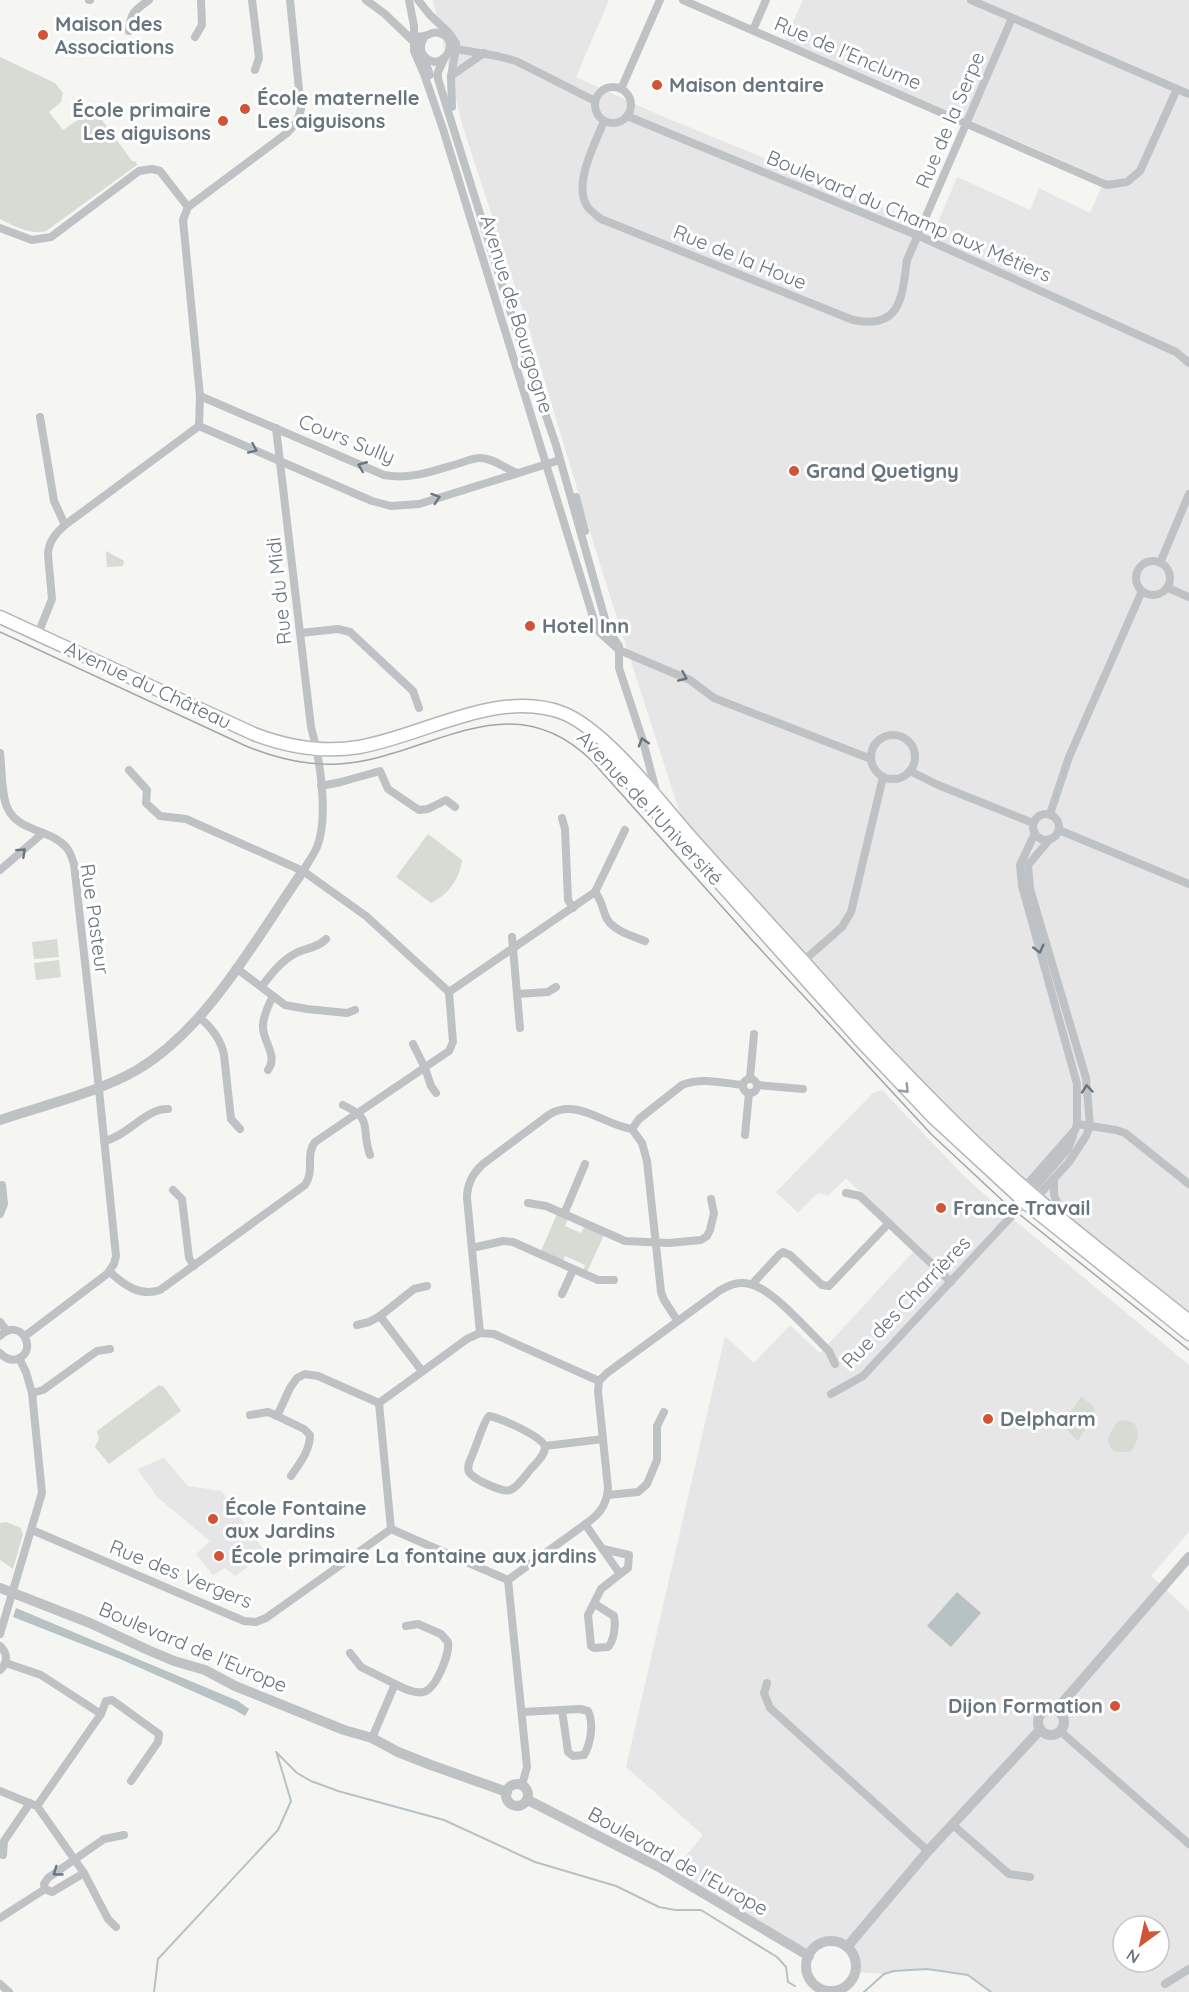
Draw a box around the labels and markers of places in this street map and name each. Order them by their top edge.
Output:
place label: Maison des Associations [55,11,174,59]
marker: Maison des Associations [36,28,50,42]
place label: Maison dentaire [669,72,824,97]
marker: Maison dentaire [650,78,664,92]
place label: École maternelle Les aiguisons [257,85,420,133]
place label: École primaire Les aiguisons [72,97,211,145]
marker: École maternelle Les aiguisons [238,102,252,116]
marker: École primaire Les aiguisons [216,114,230,128]
place label: Grand Quetigny [806,458,959,483]
marker: Grand Quetigny [787,464,801,478]
place label: Hotel Inn [542,613,629,638]
marker: Hotel Inn [523,619,537,633]
place label: France Travail [953,1195,1091,1220]
marker: France Travail [934,1201,948,1215]
place label: Delpharm [1000,1406,1096,1431]
marker: Delpharm [981,1412,995,1426]
place label: École Fontaine aux Jardins [225,1495,366,1543]
marker: École Fontaine aux Jardins [206,1512,220,1526]
place label: École primaire La fontaine aux jardins [231,1543,597,1568]
marker: École primaire La fontaine aux jardins [212,1549,226,1563]
place label: Dijon Formation [948,1693,1103,1718]
marker: Dijon Formation [1108,1699,1122,1713]

